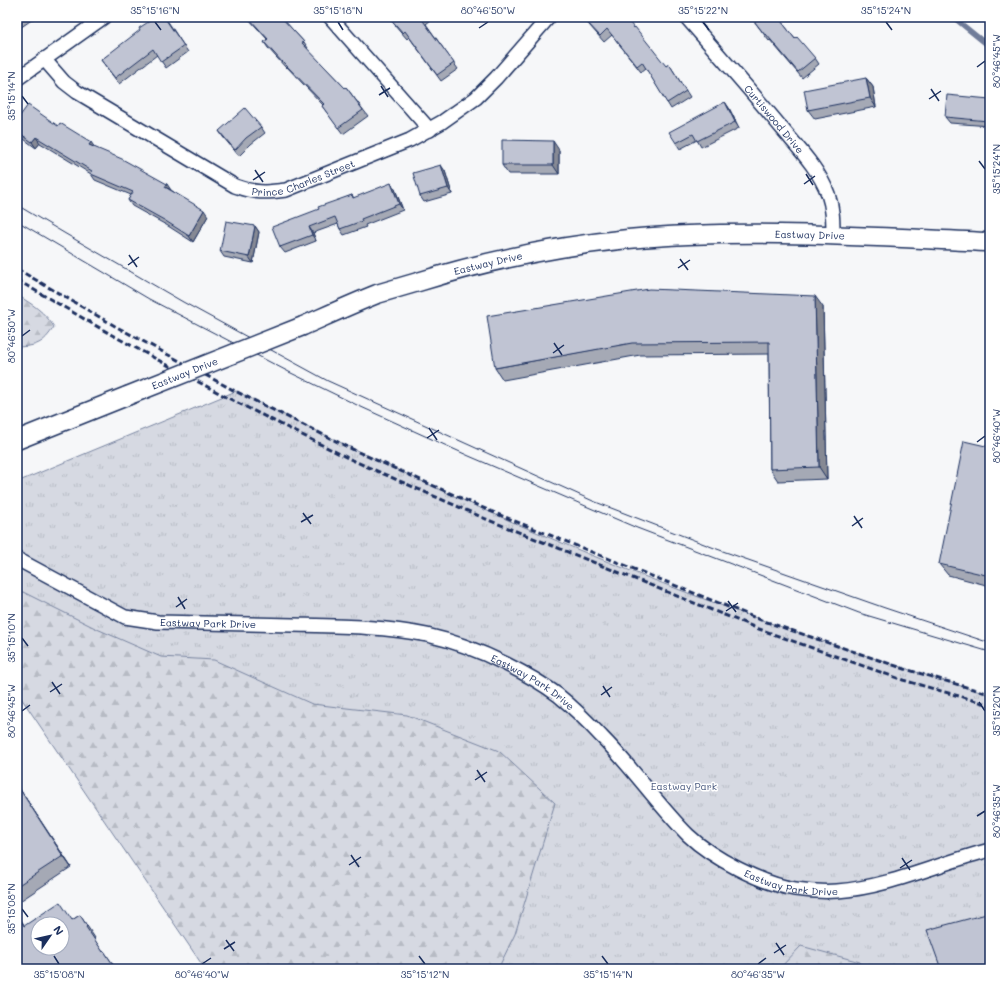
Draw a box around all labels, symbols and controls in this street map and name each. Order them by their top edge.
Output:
text: 35°15'16"N [130,3,180,17]
text: 35°15'18"N [313,3,363,17]
text: 80°46'50"W [461,3,515,17]
text: 35°15'22"N [678,3,728,17]
text: 35°15'24"N [861,3,911,17]
text: 80°46'45"W [989,34,1003,88]
text: 35°15'14"N [4,71,18,121]
street label: Curtiswood Drive [741,82,807,156]
text: 35°15'24"N [989,144,1003,194]
street label: Prince Charles Street [251,156,357,199]
street label: Eastway Drive [775,227,845,243]
street label: Eastway Drive [452,248,524,278]
text: 80°46'50"W [4,309,18,363]
street label: Eastway Drive [149,354,220,393]
text: 80°46'40"W [989,409,1003,463]
text: 35°15'10"N [4,613,18,663]
street label: Eastway Park Drive [160,615,256,631]
street label: Eastway Park Drive [489,651,578,713]
text: 80°46'45"W [4,684,18,738]
text: 35°15'20"N [989,686,1003,736]
park label: Eastway Park [651,779,717,793]
text: 80°46'35"W [989,784,1003,838]
street label: Eastway Park Drive [742,866,838,898]
text: 35°15'08"N [4,883,18,935]
north arrow [30,916,70,956]
text: N [50,922,67,938]
text: 35°15'08"N [33,967,85,981]
text: 80°46'40"W [175,967,229,981]
text: 35°15'12"N [401,967,450,981]
text: 35°15'14"N [583,967,633,981]
text: 80°46'35"W [731,967,785,981]

